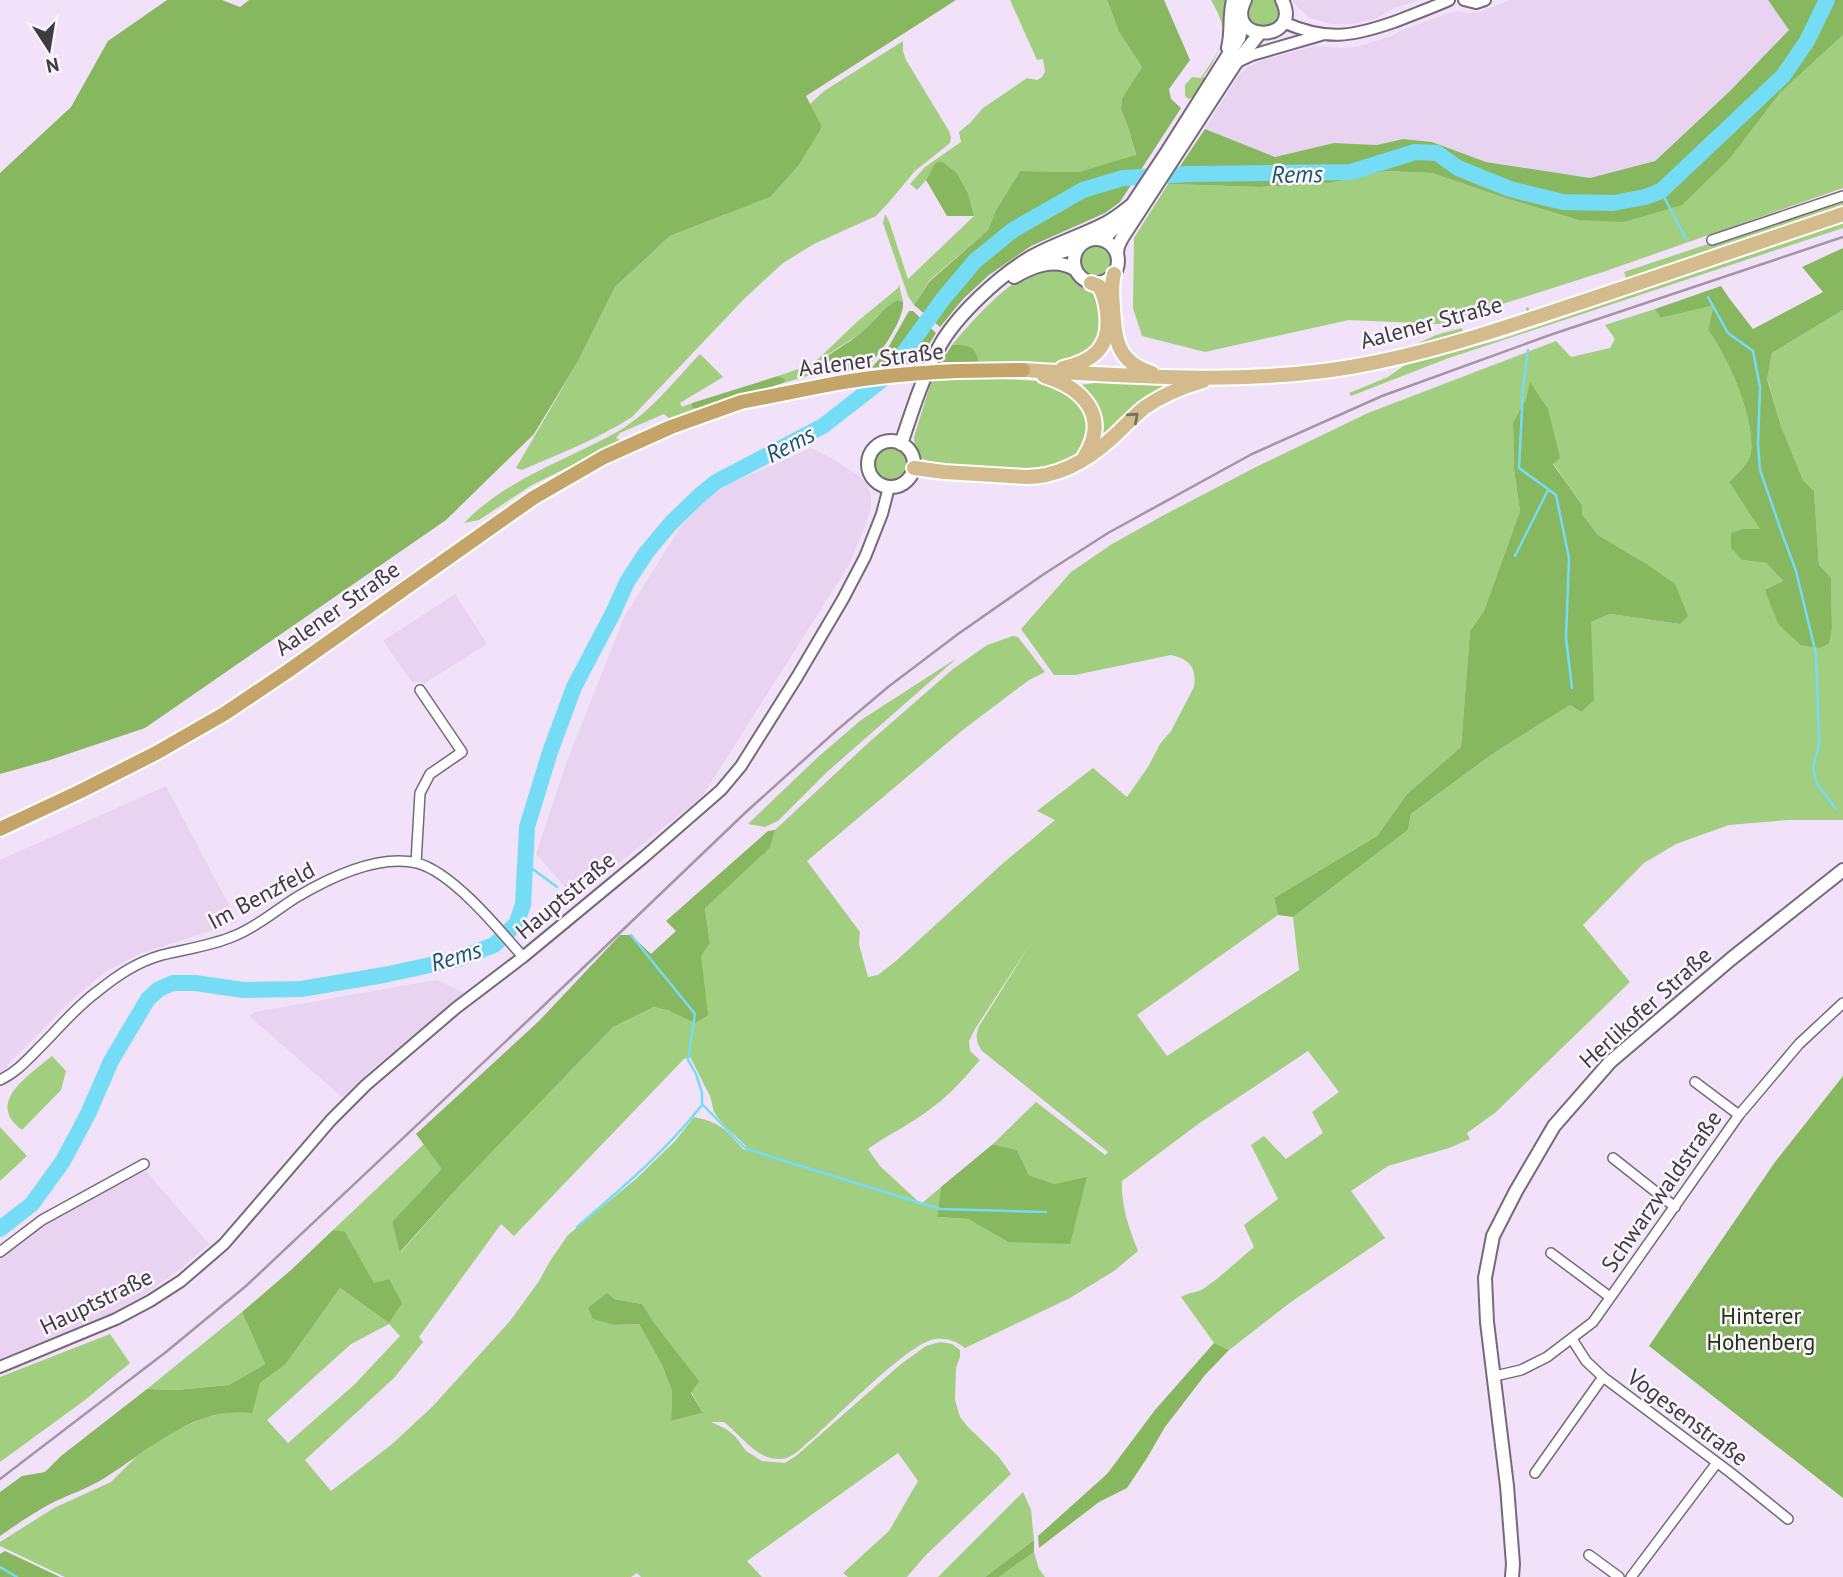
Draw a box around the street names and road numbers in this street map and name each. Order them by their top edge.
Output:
street label: Aalener Straße [1357,289,1505,355]
street label: Aalener Straße [797,336,945,382]
street label: Aalener Straße [269,554,405,662]
street label: Hauptstraße [509,845,621,945]
street label: Im Benzfeld [202,855,320,935]
street label: Herlikofer Straße [1573,940,1717,1074]
street label: Schwarzwaldstraße [1594,1104,1728,1278]
street label: Hauptstraße [35,1261,157,1341]
street label: Vogesenstraße [1621,1361,1754,1472]

